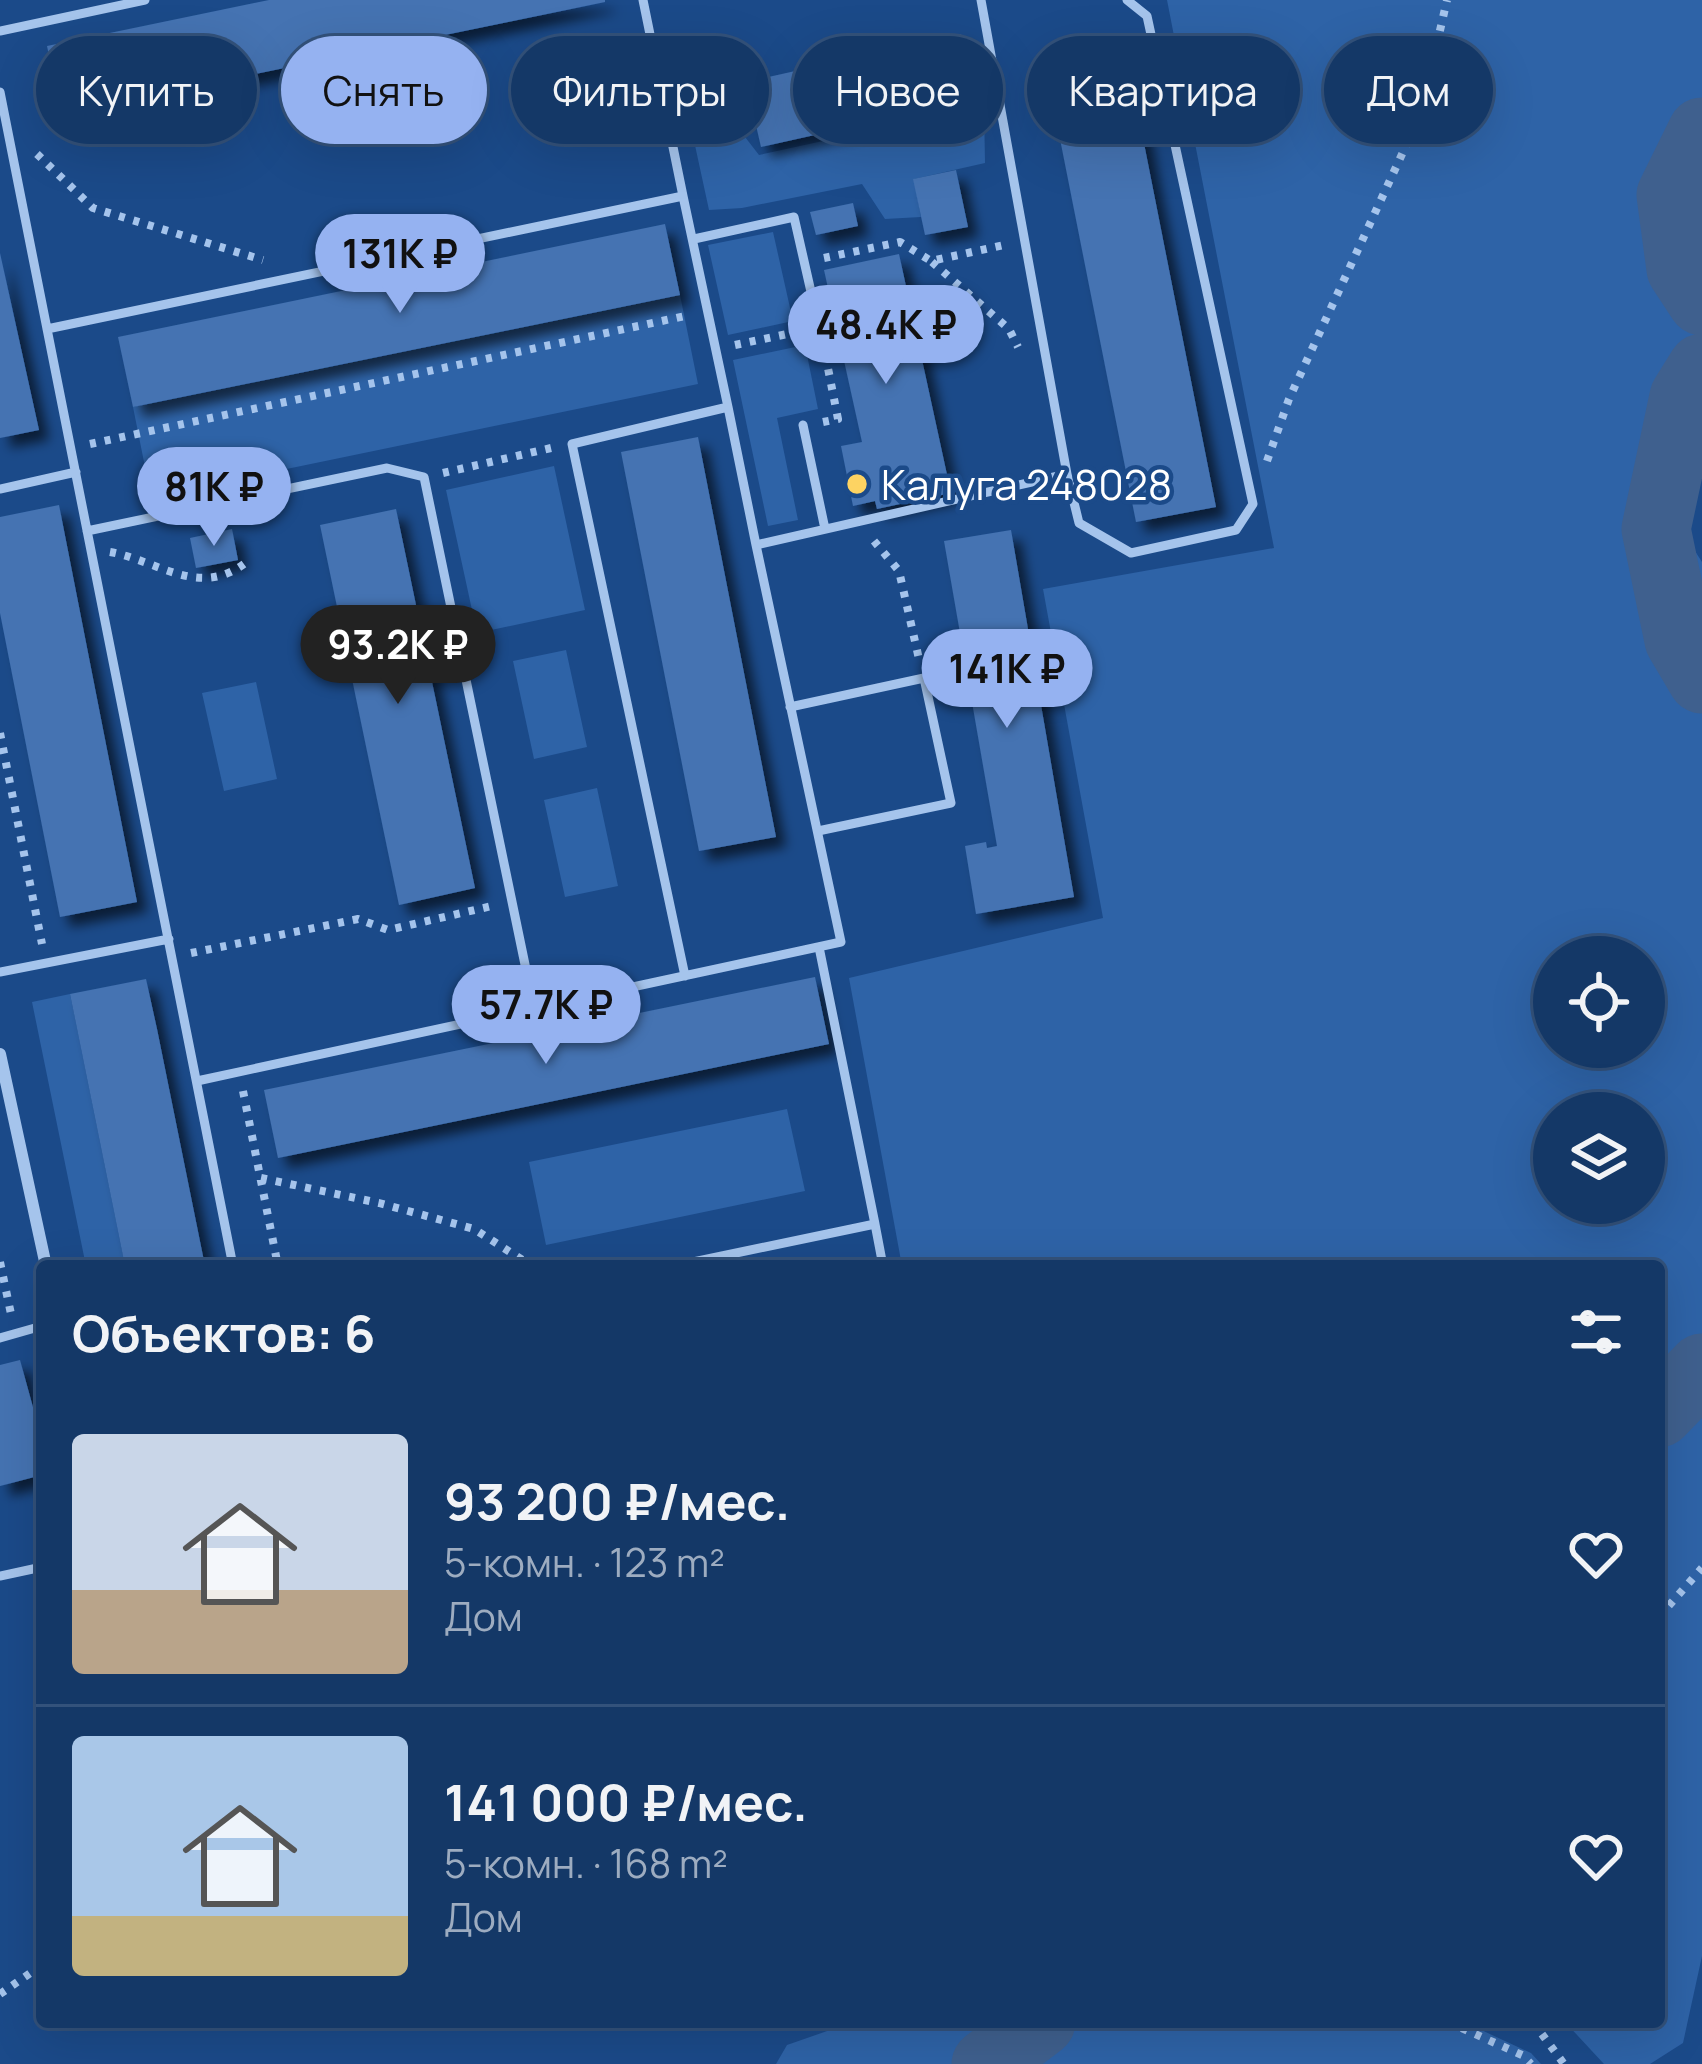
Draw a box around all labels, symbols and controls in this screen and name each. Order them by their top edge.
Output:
chip: Купить [36,36,257,144]
chip: Снять [281,36,487,144]
chip: Фильтры [511,36,769,144]
chip: Новое [793,36,1003,144]
chip: Квартира [1027,36,1300,144]
chip: Дом [1324,36,1493,144]
pin: 131K ₽ [302,214,498,316]
text: 131K ₽ [342,226,458,280]
pin: 48.4K ₽ [775,285,997,387]
text: 48.4K ₽ [815,297,957,351]
pin: 81K ₽ [130,447,298,549]
place label: Калуга 248028 [881,455,1172,513]
text: 81K ₽ [164,459,264,513]
marker: Калуга 248028 [844,471,870,497]
pin: 93.2K ₽ [287,605,509,707]
text: 93.2K ₽ [328,617,468,671]
pin: 141K ₽ [909,629,1105,731]
text: 141K ₽ [949,641,1065,695]
map controls [1533,936,1665,1224]
button: locate [1533,936,1665,1068]
pin: 57.7K ₽ [435,965,657,1067]
text: 57.7K ₽ [479,977,613,1031]
button: layers [1533,1092,1665,1224]
text: Объектов: 6 [72,1298,375,1367]
icon: filters [1563,1299,1629,1365]
text: 93 200 ₽/мес. [444,1466,790,1535]
icon: home [168,1482,312,1626]
icon: heart [1563,1521,1629,1587]
text: 5-комн. · 123 m² [444,1535,725,1589]
text: Дом [444,1589,523,1643]
text: 141 000 ₽/мес. [444,1767,808,1836]
icon: home [168,1784,312,1928]
icon: heart [1563,1823,1629,1889]
text: 5-комн. · 168 m² [444,1836,728,1890]
text: Дом [444,1890,523,1944]

